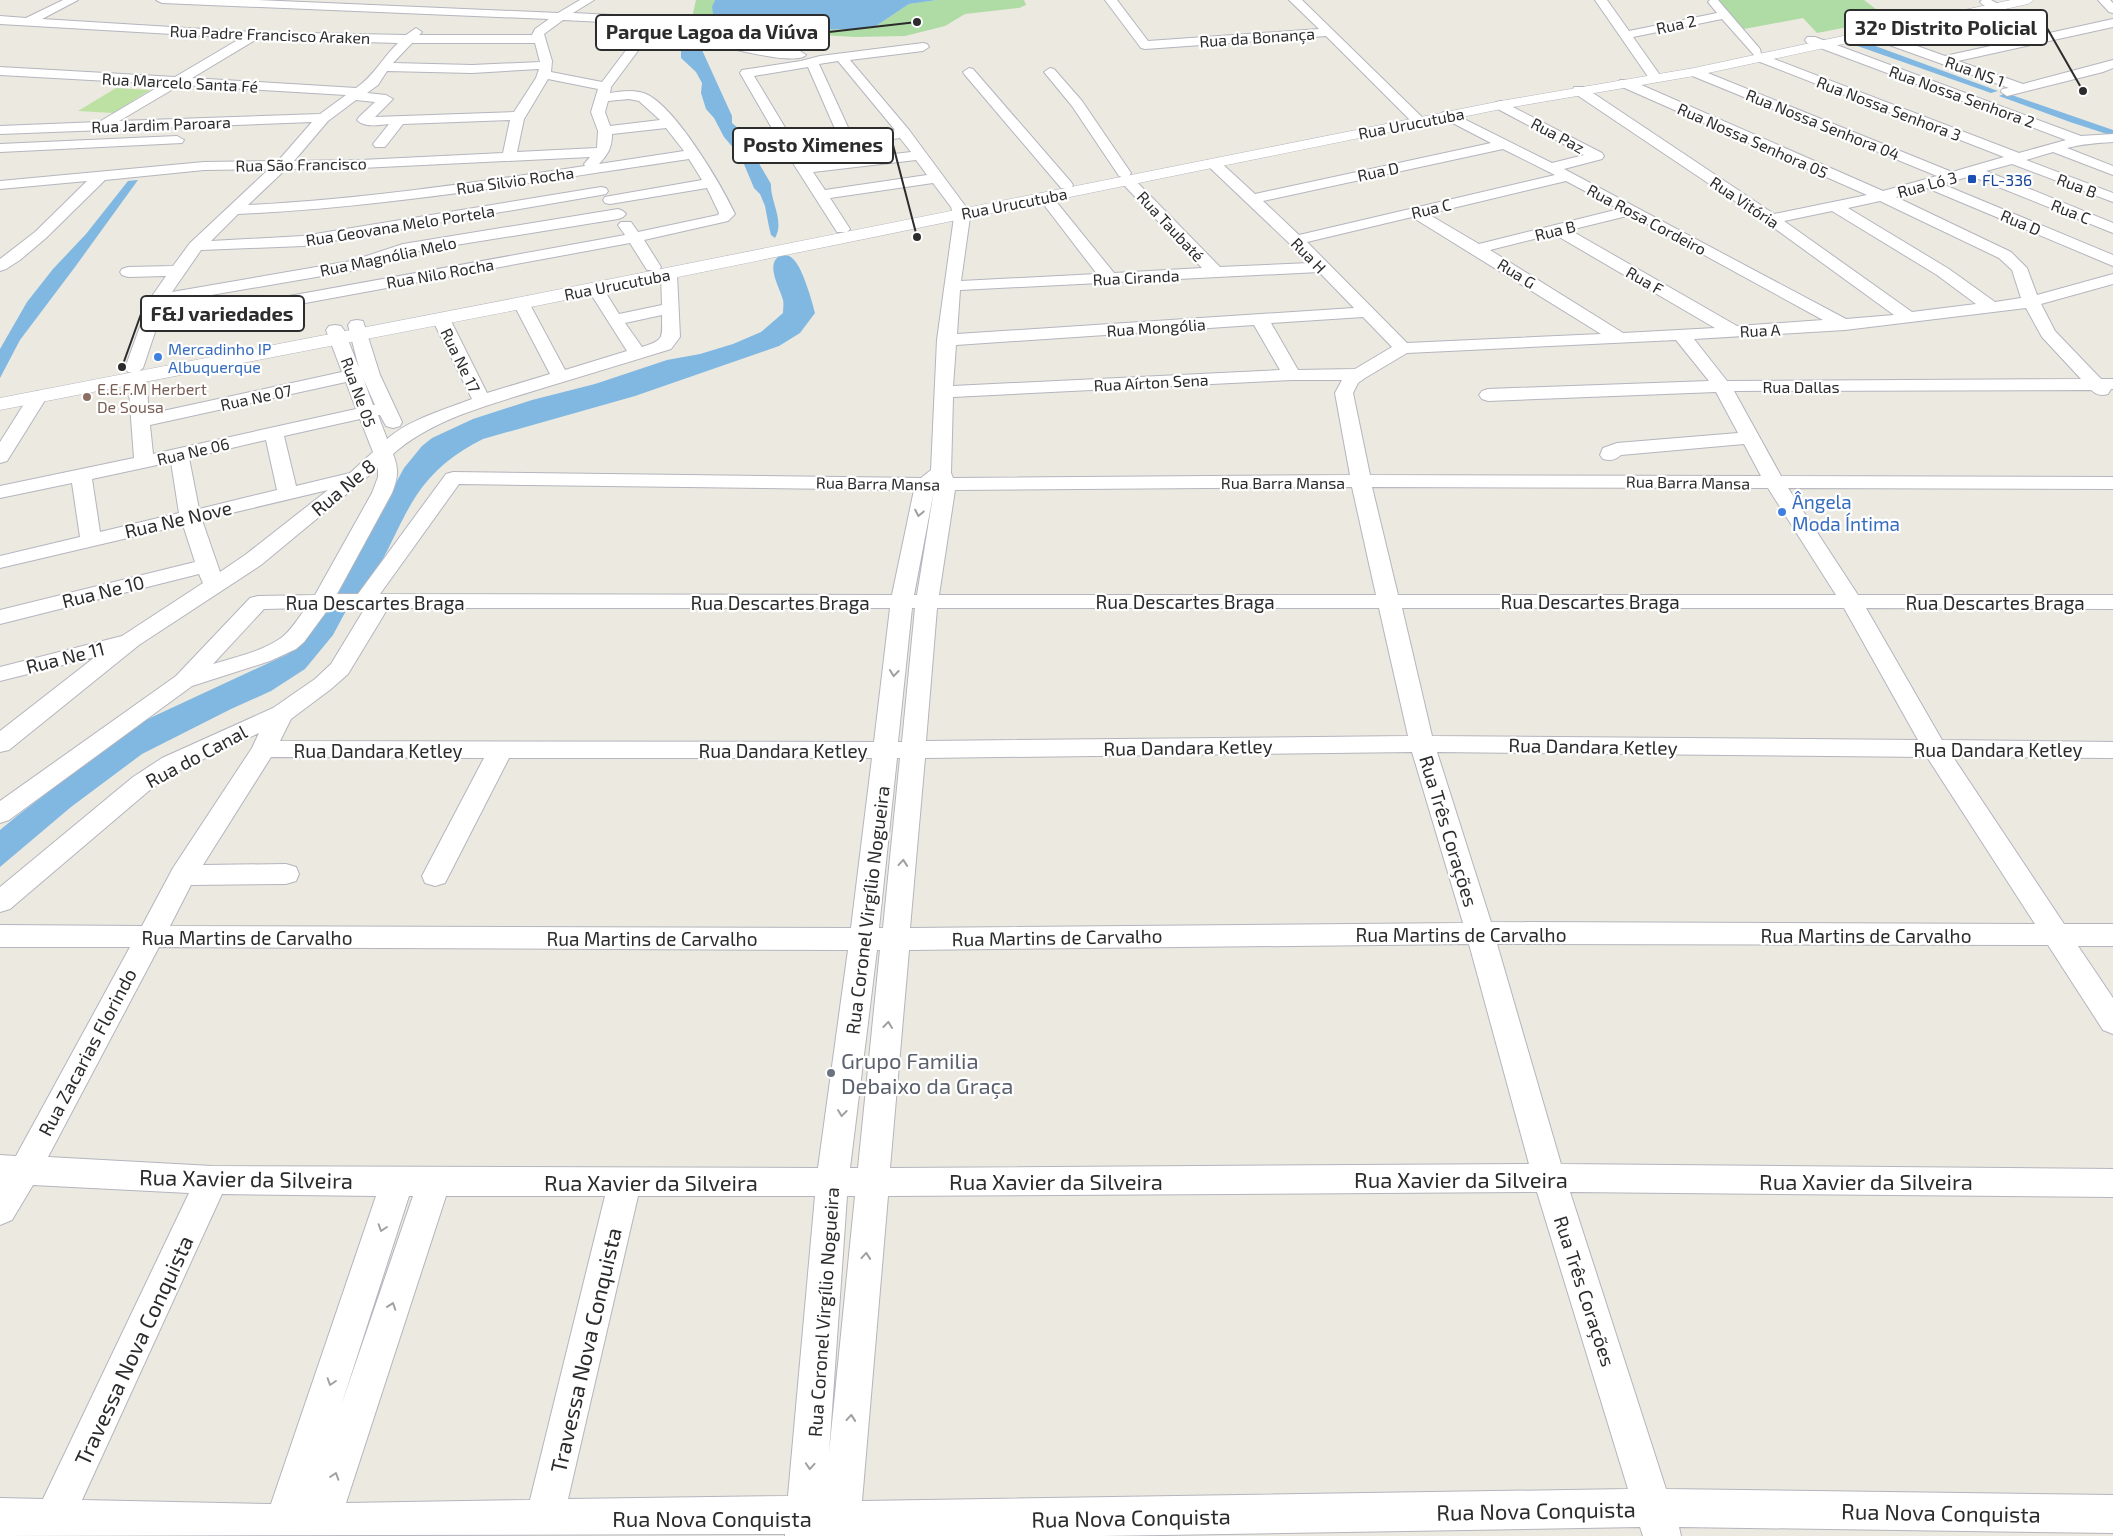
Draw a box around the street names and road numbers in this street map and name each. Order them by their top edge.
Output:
street label: Rua 2 [1654,11,1698,37]
street label: Rua Padre Francisco Araken [169,21,371,47]
street label: Rua da Bonança [1199,23,1316,52]
street label: Rua NS 1 [1943,52,2007,90]
street label: Rua Nossa Senhora 2 [1887,61,2037,131]
street label: Rua Marcelo Santa Fé [101,68,259,96]
street label: Rua Nossa Senhora 3 [1814,72,1964,144]
street label: Rua Nossa Senhora 04 [1743,85,1903,164]
street label: Rua Nossa Senhora 05 [1675,98,1831,182]
street label: Rua Urucutuba [1356,103,1466,143]
street label: Rua Jardim Paroara [91,112,231,136]
street label: Rua Paz [1528,113,1588,157]
street label: Rua São Francisco [235,153,367,175]
street label: Rua D [1355,157,1401,185]
street label: Rua Silvio Rocha [455,162,575,198]
street label: Rua Ló 3 [1895,167,1959,201]
street label: Rua B [2054,169,2100,201]
street label: Rua Vitória [1707,172,1783,232]
street label: Rua Rosa Cordeiro [1584,180,1710,258]
street label: Rua Urucutuba [959,183,1069,223]
street label: Rua Taubaté [1134,187,1208,265]
street label: Rua C [1409,194,1453,222]
street label: Rua C [2049,195,2093,227]
street label: Rua Geovana Melo Portela [304,201,496,249]
street label: Rua D [1998,205,2044,239]
street label: Rua B [1533,216,1577,244]
street label: Rua Magnólia Melo [318,232,458,280]
street label: Rua H [1288,233,1330,277]
street label: Rua Nilo Rocha [385,254,495,292]
street label: Rua G [1494,254,1540,292]
street label: Rua F [1623,262,1667,298]
street label: Rua Urucutuba [562,264,672,304]
street label: Rua Ciranda [1092,265,1180,289]
street label: Rua Mongólia [1106,314,1206,340]
street label: Rua A [1739,319,1781,341]
street label: Rua Ne 17 [437,325,485,395]
street label: Rua Ne 05 [338,354,380,430]
street label: Rua Aírton Sena [1093,370,1209,394]
street label: Rua Dallas [1762,377,1840,396]
street label: Rua Ne 07 [218,380,294,414]
street label: Rua Ne 06 [155,433,231,469]
street label: Rua Ne 8 [306,454,380,520]
street label: Rua Barra Mansa [1626,471,1750,493]
street label: Rua Barra Mansa [816,472,940,494]
street label: Rua Barra Mansa [1221,473,1345,492]
street label: Rua Ne Nove [122,495,234,543]
street label: Rua Ne 10 [59,570,147,612]
street label: Rua Descartes Braga [1095,590,1275,613]
street label: Rua Descartes Braga [1500,590,1680,613]
street label: Rua Descartes Braga [285,591,465,614]
street label: Rua Descartes Braga [690,591,870,614]
street label: Rua Descartes Braga [1905,591,2085,614]
street label: Rua Ne 11 [23,636,107,678]
street label: Rua do Canal [141,719,251,792]
street label: Rua Dandara Ketley [1508,733,1678,759]
street label: Rua Dandara Ketley [1103,734,1273,760]
street label: Rua Dandara Ketley [1913,738,2083,761]
street label: Rua Dandara Ketley [293,739,463,762]
street label: Rua Dandara Ketley [698,739,868,762]
street label: Rua Três Corações [1414,753,1483,910]
street label: Rua Coronel Virgílio Nogueira [840,784,894,1036]
street label: Rua Martins de Carvalho [1356,923,1566,946]
street label: Rua Martins de Carvalho [951,924,1163,950]
street label: Rua Martins de Carvalho [1761,924,1971,947]
street label: Rua Martins de Carvalho [142,926,352,949]
street label: Rua Martins de Carvalho [547,927,757,950]
street label: Rua Zacarias Florindo [33,964,141,1140]
street label: Rua Xavier da Silveira [139,1163,353,1193]
street label: Rua Xavier da Silveira [1354,1166,1568,1192]
street label: Rua Xavier da Silveira [949,1168,1163,1194]
street label: Rua Xavier da Silveira [1759,1168,1973,1194]
street label: Rua Xavier da Silveira [544,1169,758,1195]
street label: Rua Coronel Virgílio Nogueira [803,1186,843,1438]
street label: Rua Três Corações [1549,1213,1620,1370]
street label: Travessa Nova Conquista [544,1225,626,1475]
street label: Travessa Nova Conquista [68,1231,198,1469]
street label: Rua Nova Conquista [1436,1495,1636,1525]
street label: Rua Nova Conquista [1841,1497,2041,1527]
street label: Rua Nova Conquista [1031,1502,1231,1532]
street label: Rua Nova Conquista [612,1505,812,1531]

